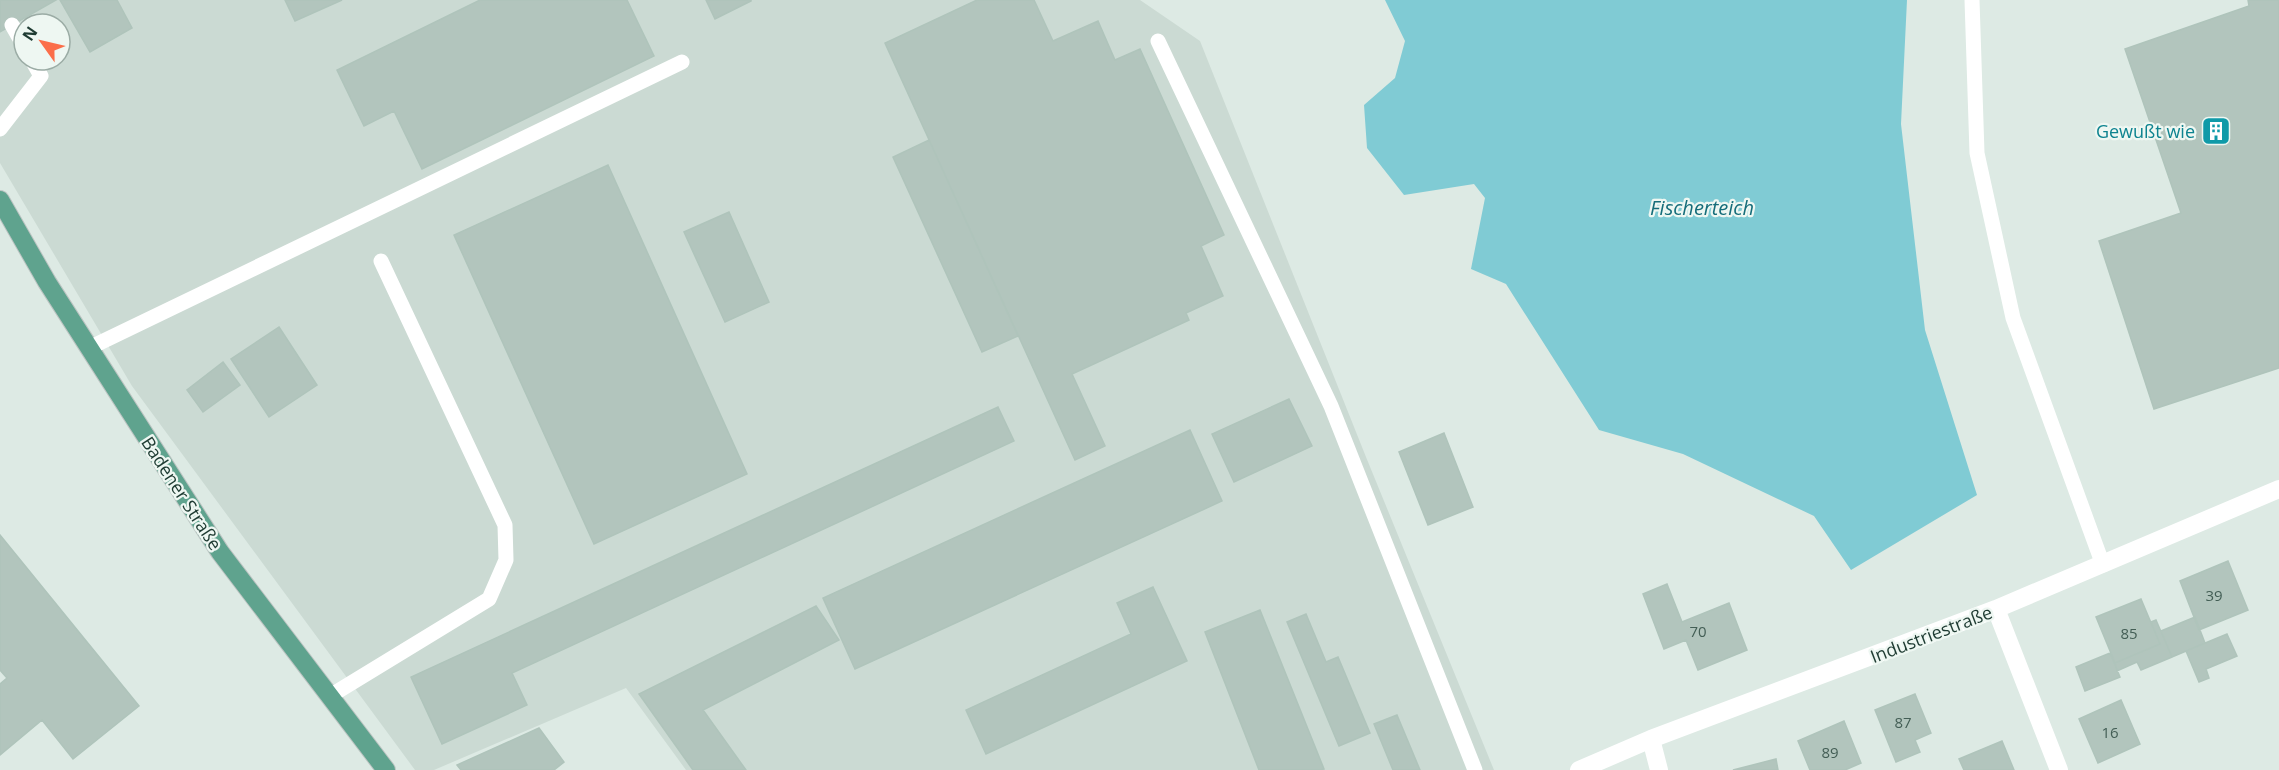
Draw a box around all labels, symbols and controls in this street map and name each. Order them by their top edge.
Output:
north arrow [12,12,72,72]
text: N [17,22,42,45]
building icon: Gewußt wie [2200,115,2232,147]
place label: Gewußt wie [2096,119,2195,143]
water label: Fischerteich [1650,194,1754,221]
street label: Badener Straße [136,432,228,554]
house number: 39 [2205,585,2223,605]
street label: Industriestraße [1867,600,1995,668]
house number: 70 [1689,621,1707,641]
house number: 85 [2120,623,2138,643]
house number: 87 [1894,712,1912,732]
house number: 16 [2101,722,2119,742]
house number: 89 [1821,742,1839,762]

